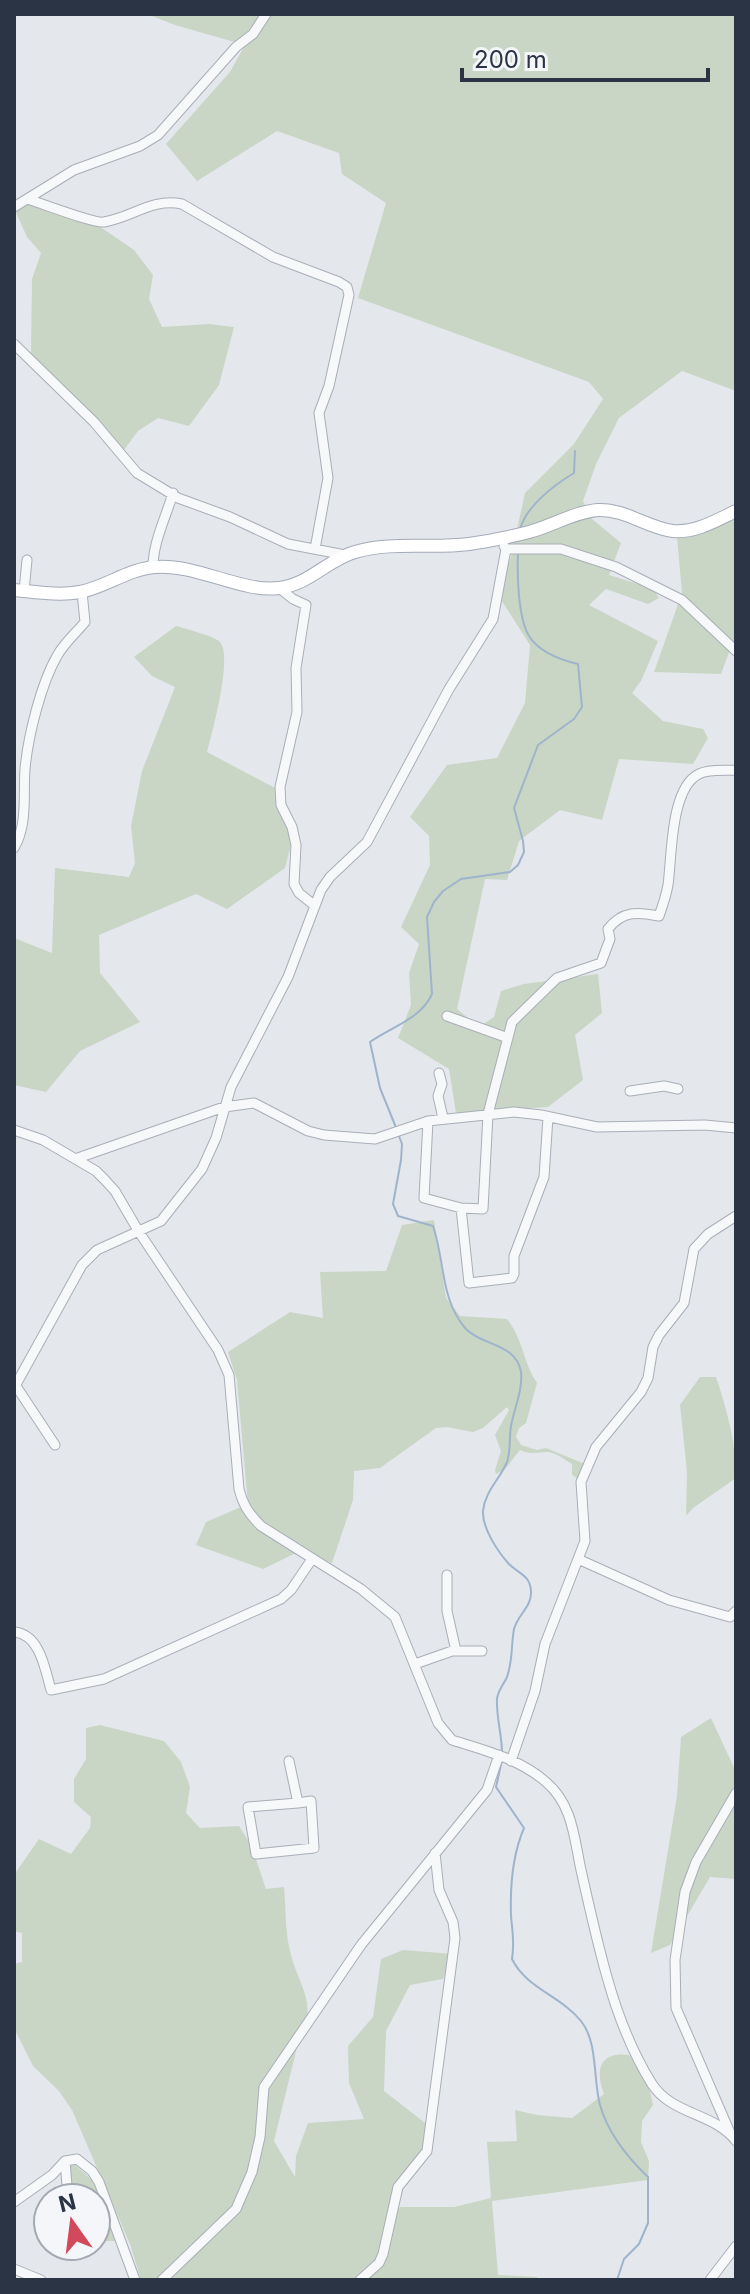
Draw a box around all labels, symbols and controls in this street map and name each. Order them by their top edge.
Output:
scale bar [462,32,708,82]
text: 200 m [474,45,547,74]
north arrow [32,2182,112,2262]
text: N [56,2188,78,2217]

